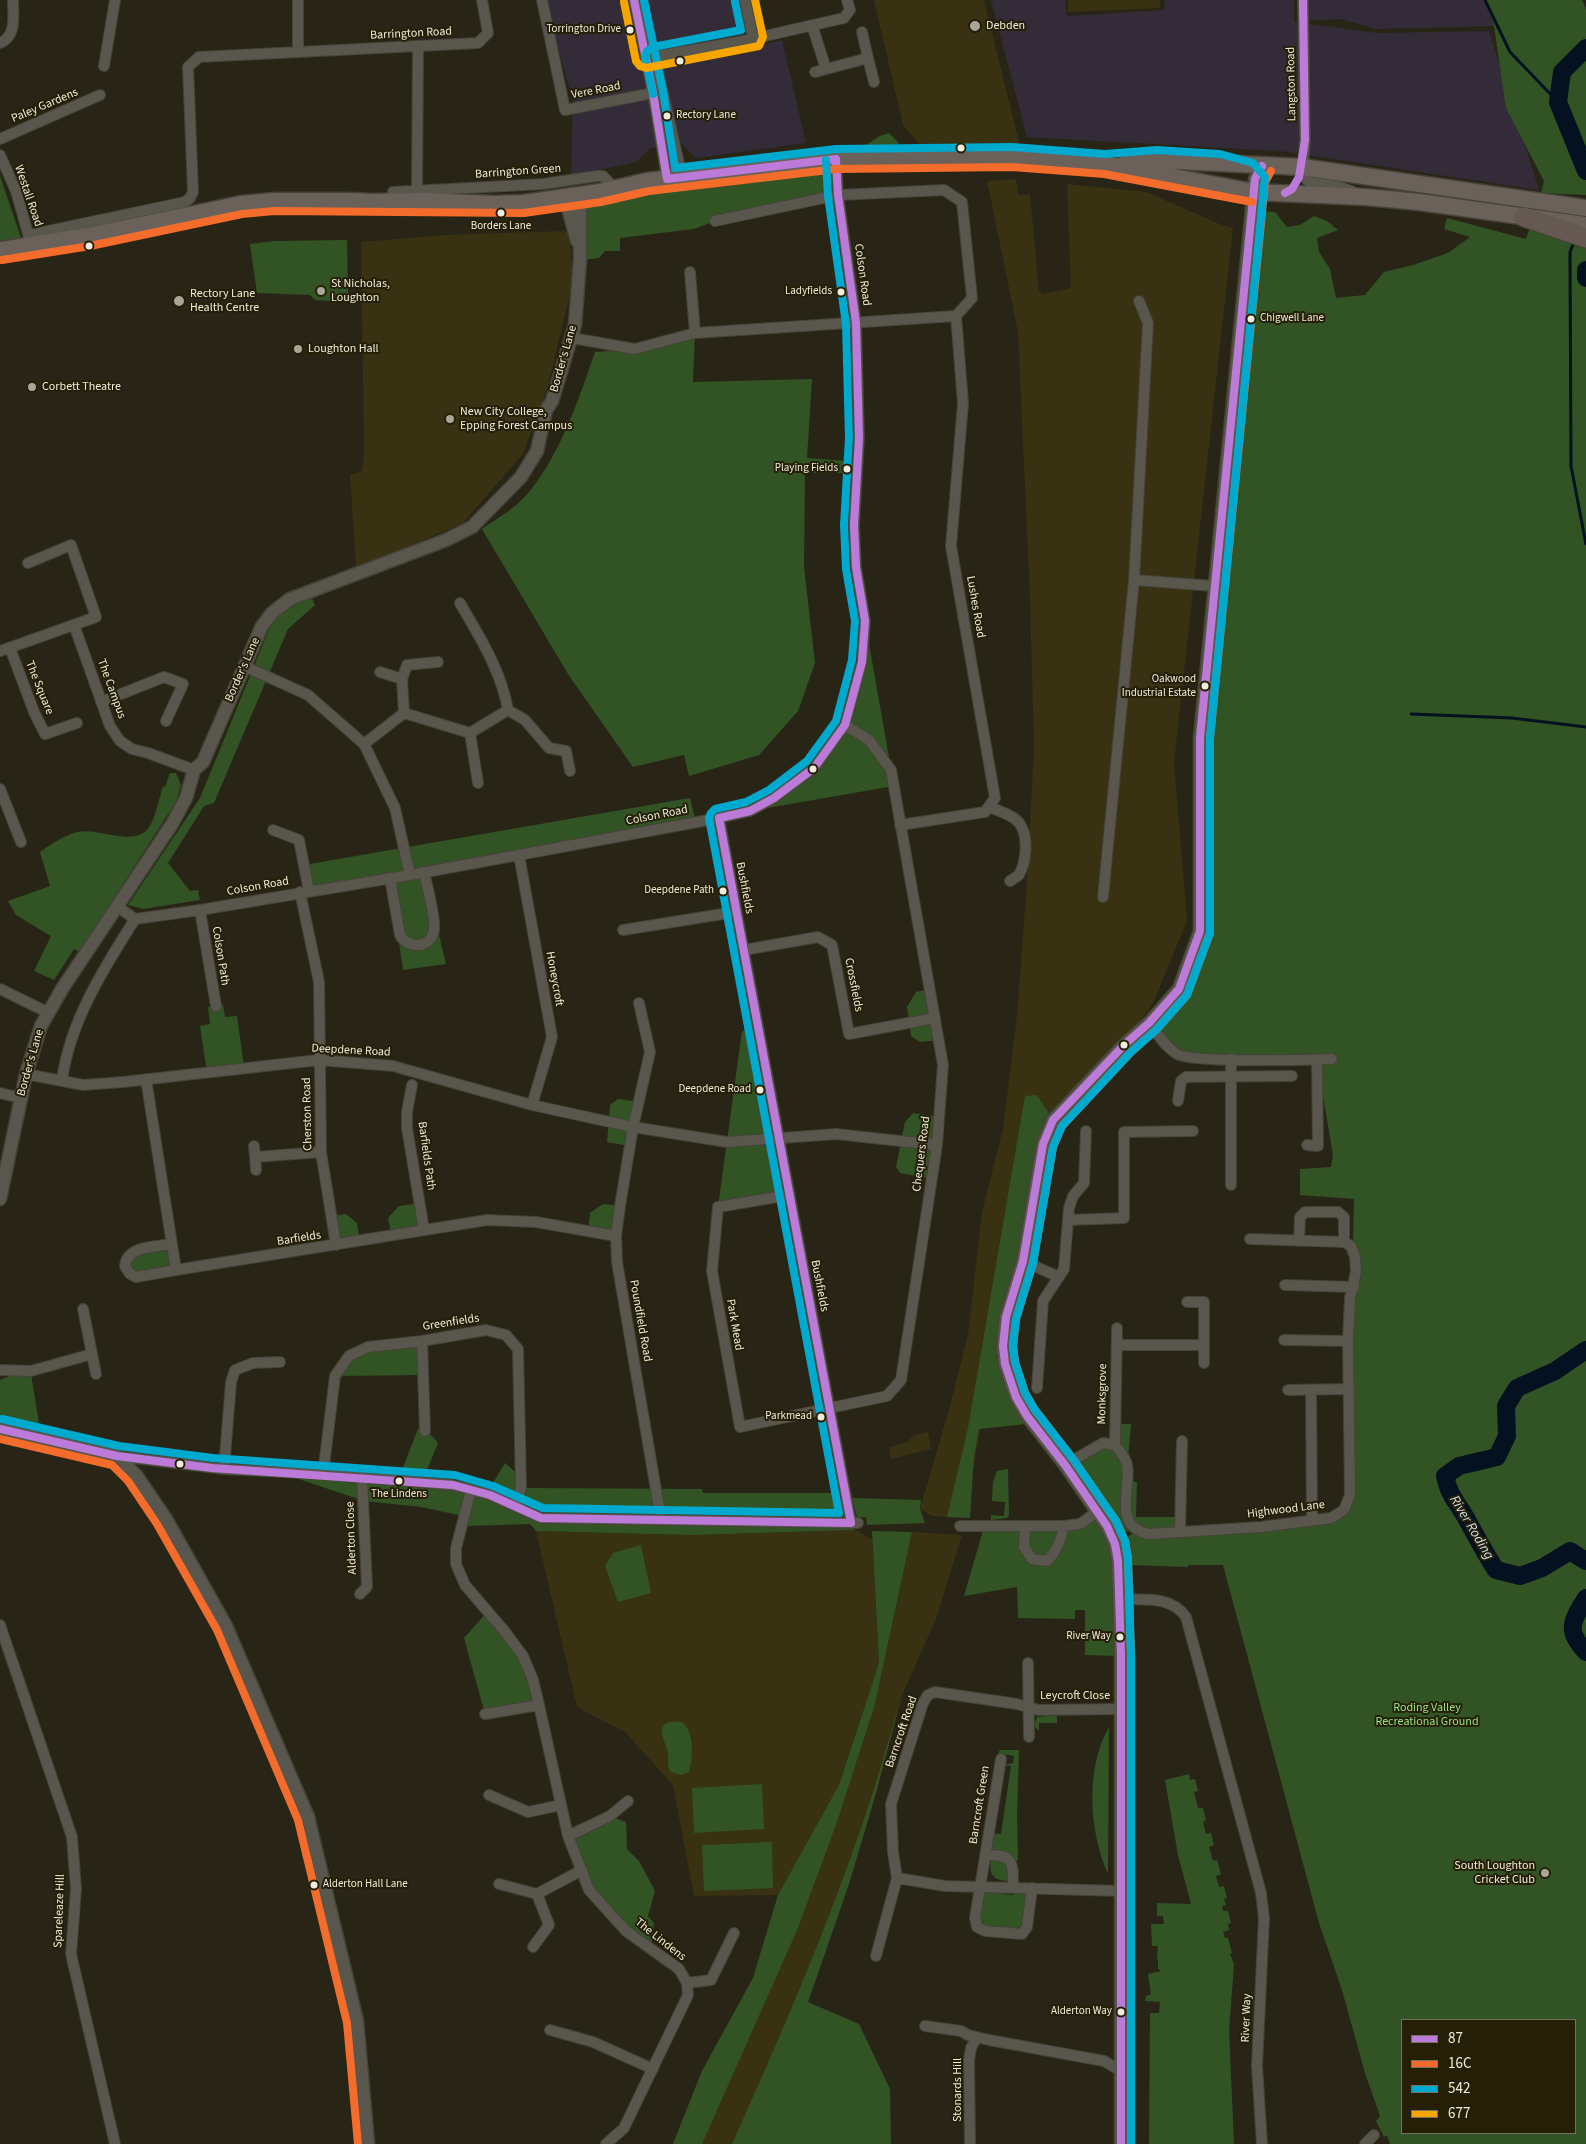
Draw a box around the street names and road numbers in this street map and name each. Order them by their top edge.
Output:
street label: Barrington Road [370,25,452,43]
street label: Langston Road [1284,47,1300,121]
street label: Vere Road [570,79,622,103]
street label: Paley Gardens [9,85,81,127]
street label: Barrington Green [474,162,562,182]
street label: Westall Road [11,163,45,229]
street label: Colson Road [851,243,873,307]
street label: Border's Lane [548,324,580,394]
street label: Lushes Road [962,575,988,639]
street label: Border's Lane [222,636,264,704]
street label: The Campus [94,657,128,721]
street label: The Square [22,659,56,717]
street label: Colson Road [625,803,689,829]
street label: Bushfields [732,861,756,915]
street label: Colson Road [226,874,290,900]
street label: Colson Path [208,925,232,987]
street label: Honeycroft [542,950,566,1008]
street label: Crossfields [841,957,865,1013]
street label: Border's Lane [15,1028,47,1098]
street label: Deepdene Road [311,1042,391,1060]
street label: Cherston Road [300,1077,316,1151]
street label: Chequers Road [910,1116,934,1192]
street label: Barfields Path [414,1121,438,1191]
street label: Barfields [276,1228,322,1250]
street label: Bushfields [807,1259,831,1313]
street label: Poundfield Road [626,1279,654,1363]
street label: Park Mead [722,1298,746,1352]
street label: Greenfields [422,1311,480,1335]
street label: Monksgrove [1095,1363,1111,1425]
street label: Highwood Lane [1246,1498,1326,1522]
street label: Alderton Close [344,1501,360,1575]
street label: Leycroft Close [1040,1689,1110,1703]
street label: Barncroft Road [883,1694,921,1770]
street label: Barncroft Green [967,1765,993,1845]
street label: Spareleaze Hill [52,1874,68,1948]
street label: The Lindens [632,1916,688,1964]
street label: River Way [1239,1993,1255,2043]
street label: Stonards Hill [951,2058,965,2122]

